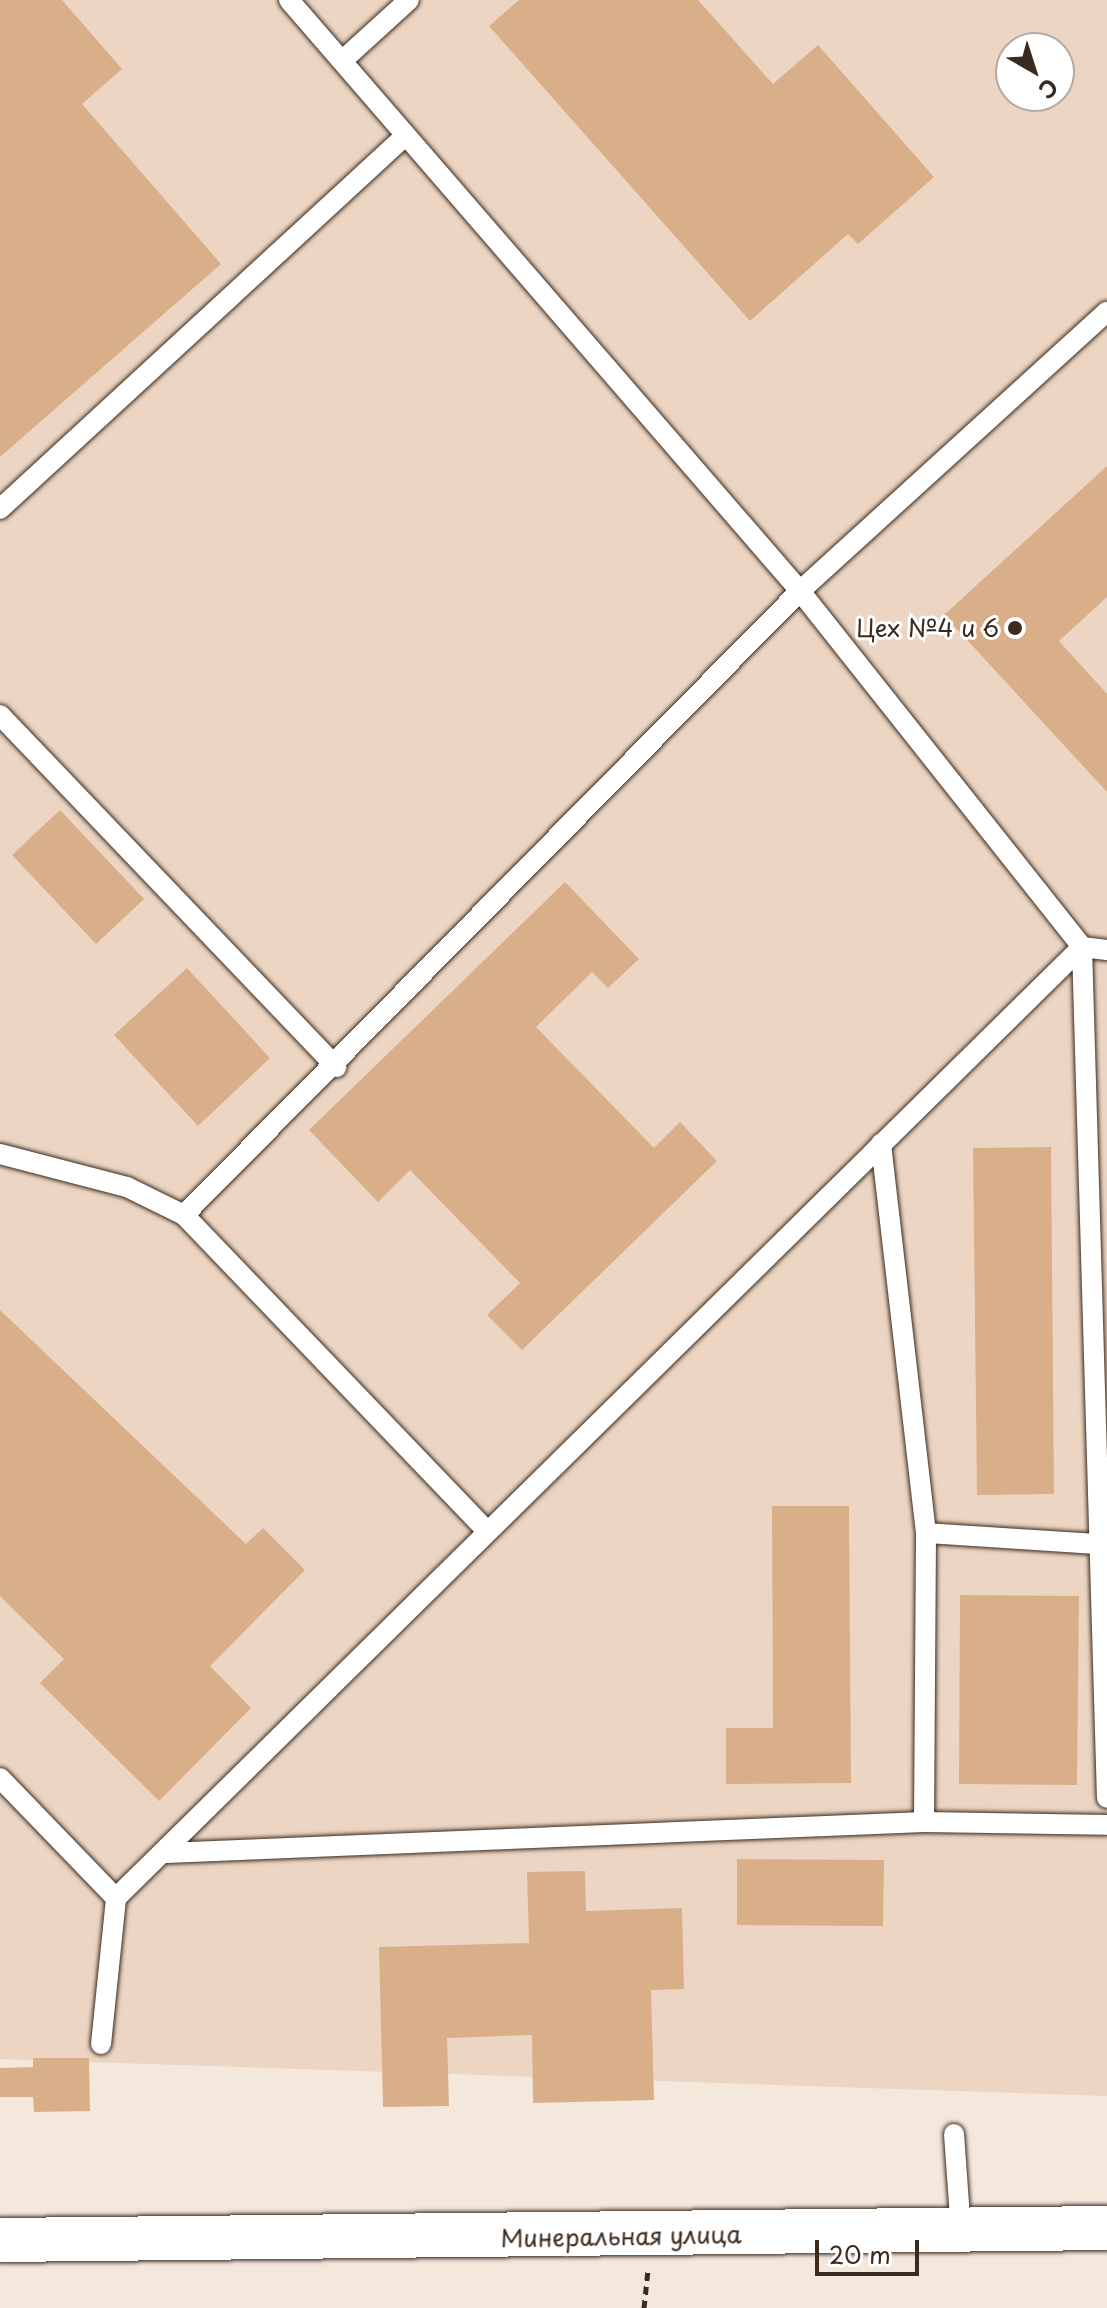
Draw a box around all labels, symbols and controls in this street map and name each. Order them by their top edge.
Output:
north arrow [995,32,1075,112]
text: С [1032,71,1066,108]
place label: Цех №4 и 6 [854,614,999,642]
marker: Цех №4 и 6 [1006,619,1024,637]
street label: Минеральная улица [500,2219,742,2253]
scale bar [819,2224,923,2274]
text: 20 m [829,2236,891,2272]

